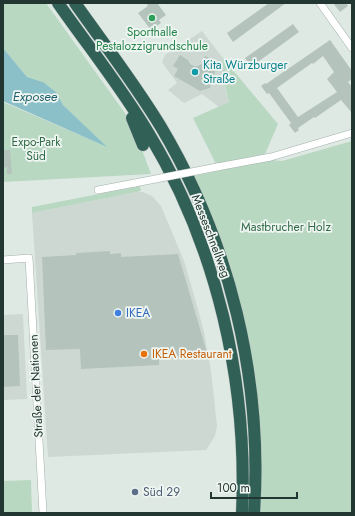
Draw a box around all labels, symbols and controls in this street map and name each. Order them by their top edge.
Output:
marker: Sporthalle Pestalozzigrundschule [147,13,157,23]
place label: Sporthalle Pestalozzigrundschule [96,23,208,55]
place label: Kita Würzburger Straße [203,56,288,88]
marker: Kita Würzburger Straße [190,67,200,77]
water label: Exposee [13,87,58,106]
park label: Expo-Park Süd [12,133,61,165]
street label: Messeschnellweg [187,192,235,280]
park label: Mastbrucher Holz [241,218,331,236]
place label: IKEA [126,304,150,322]
marker: IKEA [113,308,123,318]
street label: Straße der Nationen [24,334,48,438]
place label: IKEA Restaurant [152,345,232,363]
marker: IKEA Restaurant [139,349,149,359]
scale bar [211,474,297,500]
text: 100 m [217,479,250,497]
place label: Süd 29 [143,483,180,501]
marker: Süd 29 [130,487,140,497]

